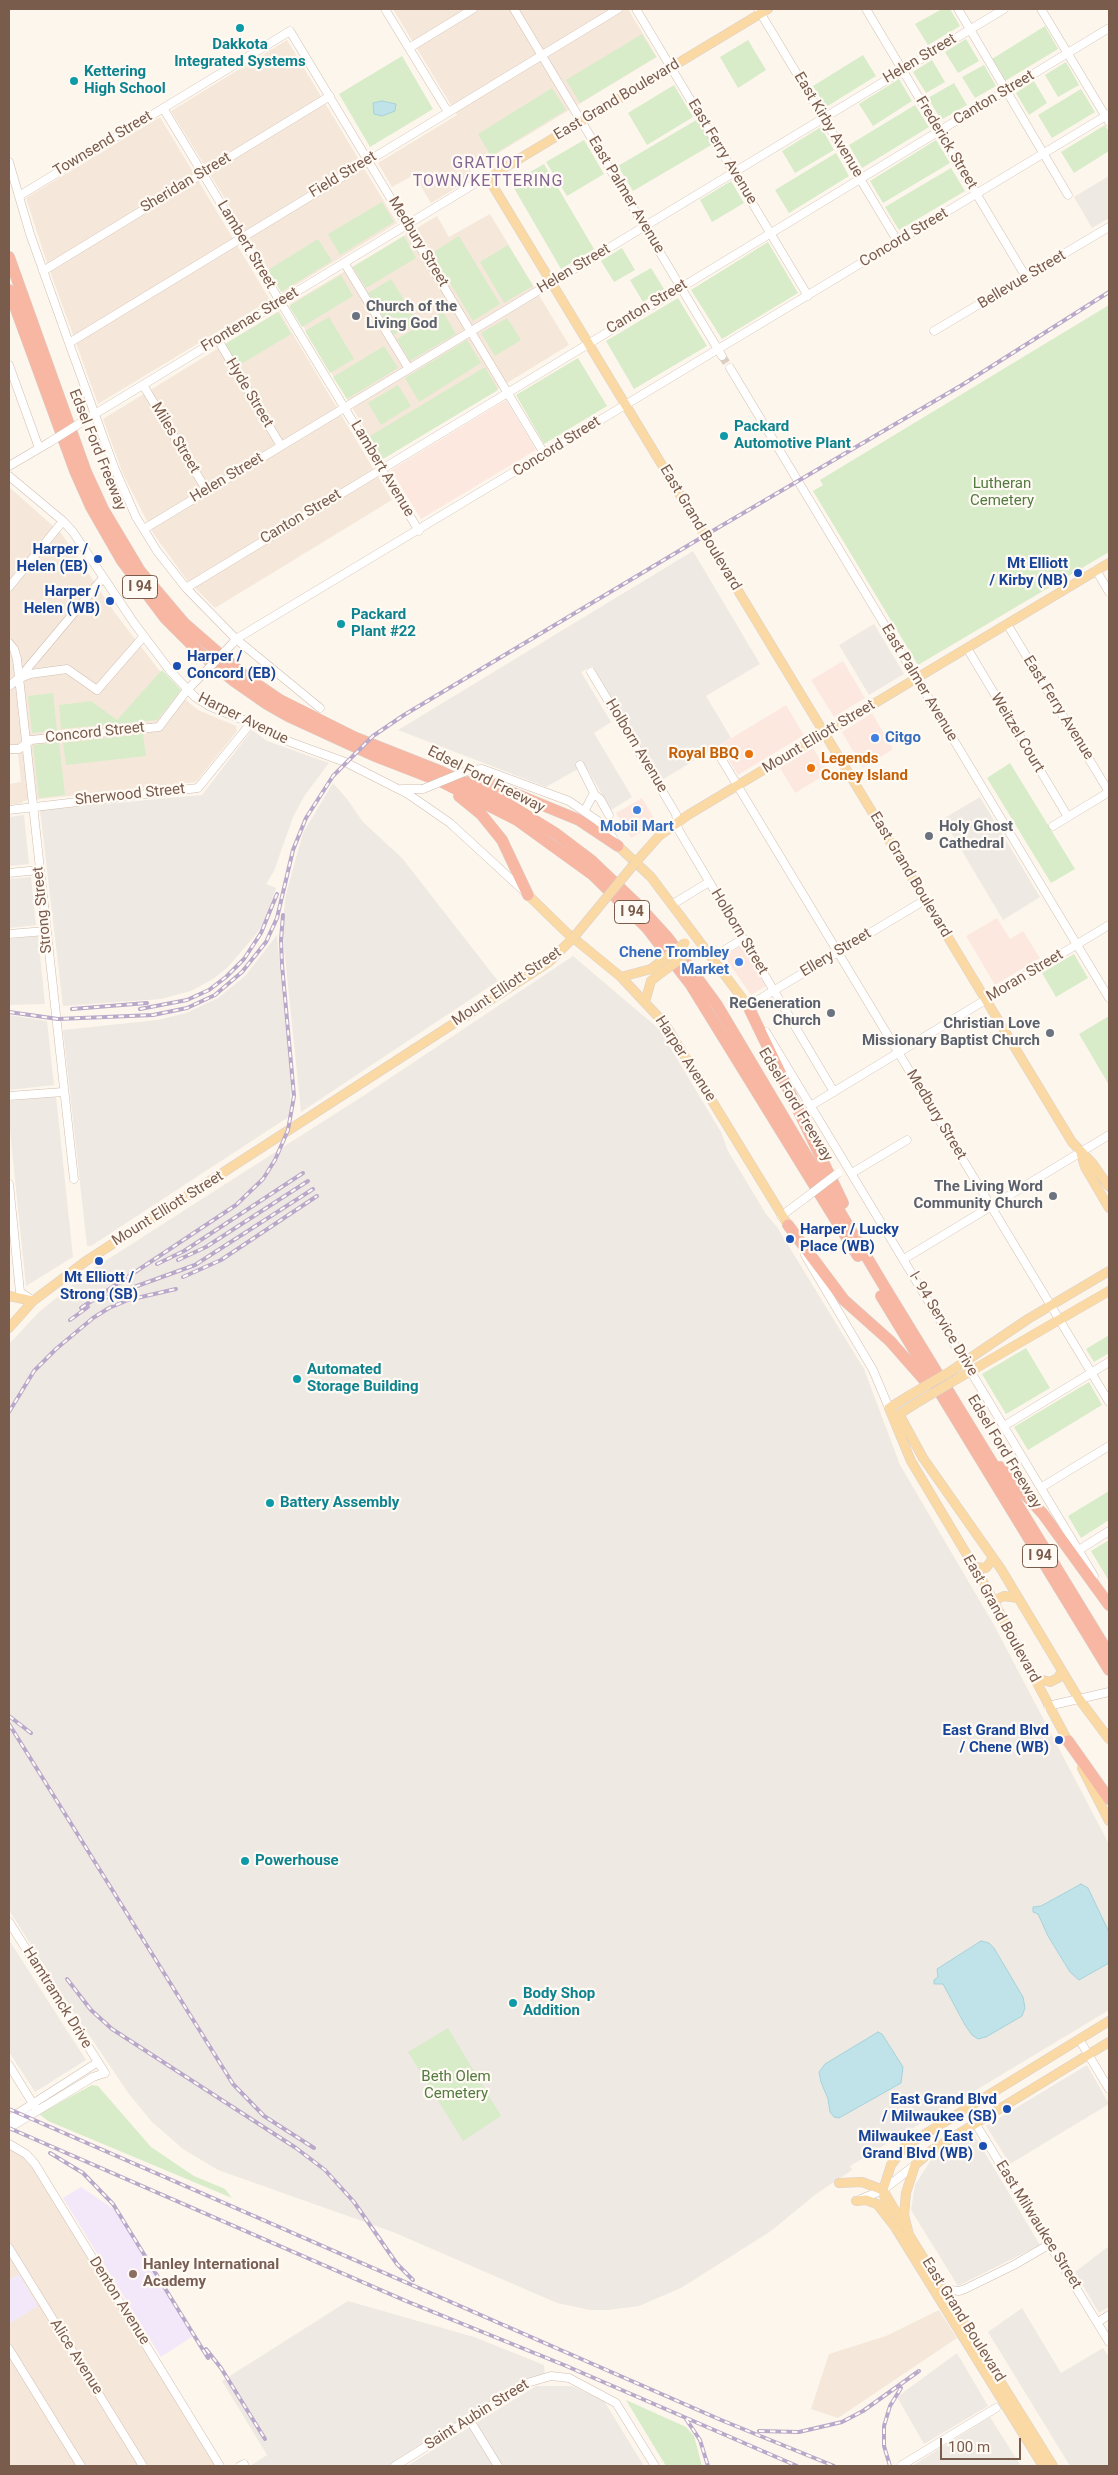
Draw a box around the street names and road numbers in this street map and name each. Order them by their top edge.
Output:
street label: Helen Street [880,30,960,88]
street label: East Grand Boulevard [551,55,683,145]
street label: Canton Street [950,67,1038,129]
street label: East Kirby Avenue [790,69,866,181]
street label: Frederick Street [911,93,981,193]
street label: East Ferry Avenue [684,96,760,208]
street label: Townsend Street [50,107,156,181]
street label: East Palmer Avenue [584,133,668,257]
street label: Field Street [306,148,380,202]
street label: Sheridan Street [138,149,234,217]
street label: Medbury Street [384,194,452,290]
street label: Lambert Street [213,198,279,292]
street label: Concord Street [857,205,951,271]
street label: Helen Street [534,240,614,298]
street label: Bellevue Street [975,247,1069,313]
street label: Canton Street [603,276,691,338]
street label: Frontenac Street [198,284,302,356]
street label: Hyde Street [221,355,277,431]
street label: Edsel Ford Freeway [64,387,130,513]
street label: Miles Street [147,399,203,477]
street label: Concord Street [510,413,604,481]
street label: Lambert Avenue [346,418,418,520]
street label: Helen Street [187,449,267,507]
street label: East Grand Boulevard [655,462,745,594]
street label: Canton Street [257,486,345,548]
road number: I 94 [122,576,158,598]
street label: East Palmer Avenue [877,621,961,745]
street label: East Ferry Avenue [1019,653,1097,763]
street label: Harper Avenue [195,689,291,749]
street label: Weitzel Court [986,690,1048,776]
street label: Holborn Avenue [601,696,671,796]
street label: Mount Elliott Street [760,696,878,778]
street label: Concord Street [44,719,146,747]
street label: Edsel Ford Freeway [424,743,548,817]
street label: Sherwood Street [74,780,186,810]
street label: East Grand Boulevard [865,809,955,941]
street label: Strong Street [29,866,57,954]
street label: Holborn Street [706,886,772,978]
road number: I 94 [614,900,650,924]
street label: Ellery Street [797,925,875,981]
street label: Mount Elliott Street [449,944,565,1030]
street label: Moran Street [983,946,1067,1006]
street label: Harper Avenue [651,1013,719,1105]
street label: Edsel Ford Freeway [754,1045,836,1165]
street label: Medbury Street [902,1067,970,1163]
street label: Mount Elliott Street [109,1167,227,1251]
street label: I- 94 Service Drive [905,1268,981,1380]
street label: Edsel Ford Freeway [963,1392,1045,1512]
road number: I 94 [1022,1544,1058,1568]
street label: East Grand Boulevard [958,1552,1044,1686]
street label: Hamtramck Drive [19,1944,95,2052]
street label: East Milwaukee Street [991,2158,1085,2292]
street label: Denton Avenue [85,2254,153,2348]
street label: East Grand Boulevard [917,2255,1009,2385]
street label: Alice Avenue [46,2316,106,2398]
street label: Saint Aubin Street [422,2376,532,2454]

